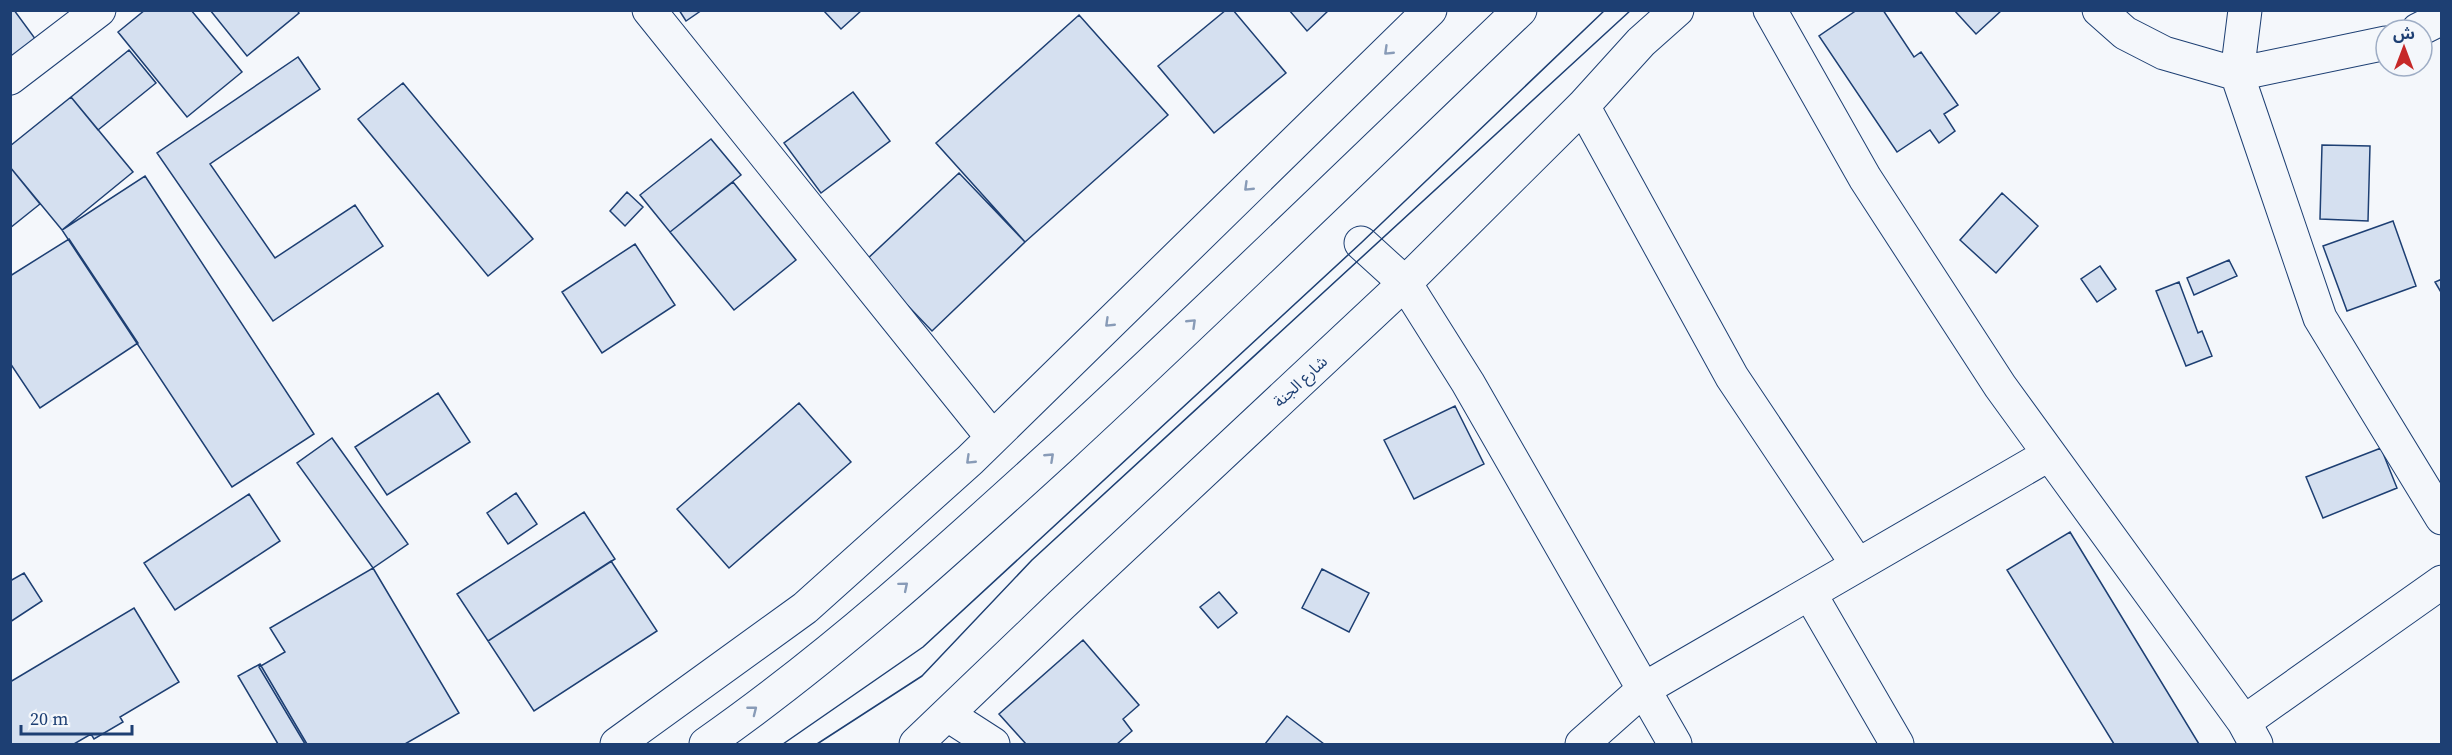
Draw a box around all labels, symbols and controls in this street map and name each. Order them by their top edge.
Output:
north arrow [2374,18,2434,78]
text: ش [2393,22,2415,44]
one-way arrow [1385,44,1396,55]
one-way arrow [1245,180,1256,191]
one-way arrow [1105,316,1116,327]
one-way arrow [1185,320,1196,331]
street label: شارع الجنة [1268,350,1333,413]
one-way arrow [966,453,976,464]
one-way arrow [1043,453,1054,464]
one-way arrow [897,583,908,594]
scale bar [21,698,132,736]
text: 20 m [30,706,68,731]
one-way arrow [747,706,758,717]

